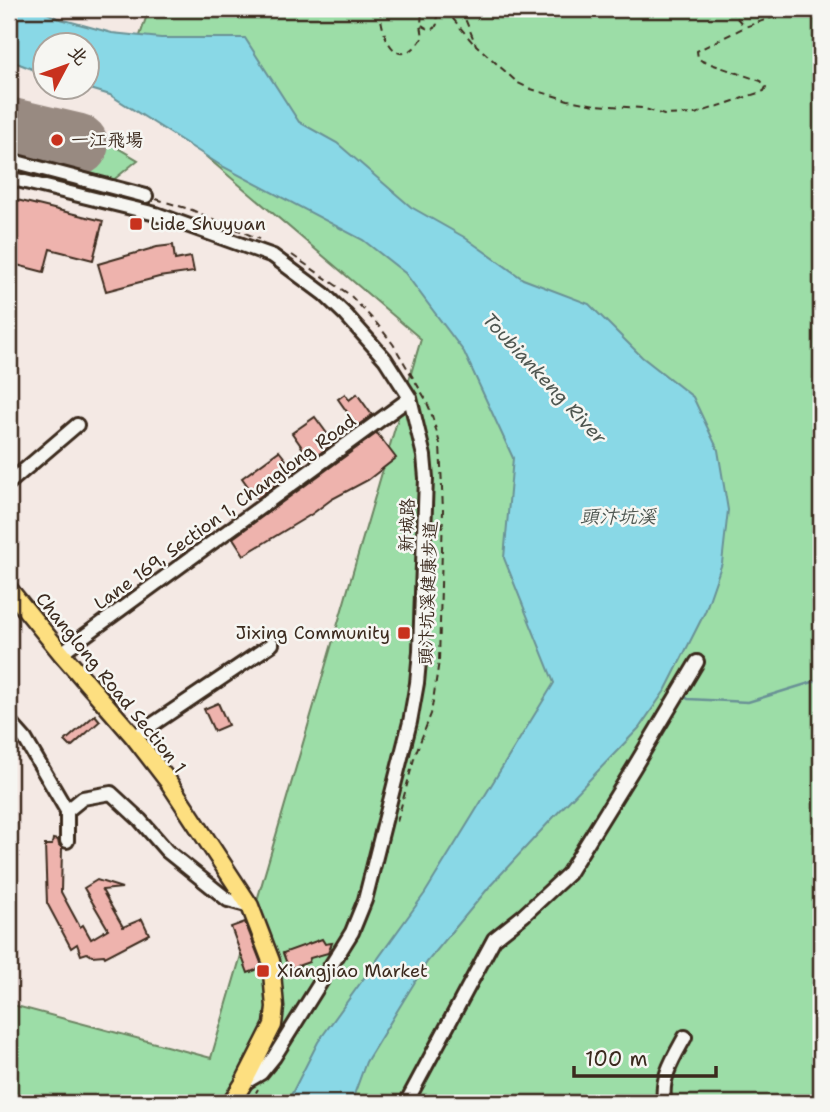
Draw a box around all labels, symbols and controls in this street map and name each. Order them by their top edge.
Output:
north arrow [32,32,102,102]
text: 北 [63,40,94,71]
place label: 一江飛場 [71,128,143,152]
marker: 一江飛場 [49,132,65,148]
place label: Lide Shuyuan [150,212,266,236]
marker: Lide Shuyuan [128,216,144,232]
water label: Toubiankeng River [477,307,613,450]
street label: Lane 169, Section 1, Changlong Road [89,409,361,615]
street label: 新城路 [394,498,420,552]
water label: 頭汴坑溪 [580,504,657,529]
street label: 頭汴坑溪健康步道 [413,521,443,665]
street label: Changlong Road Section 1 [30,587,192,779]
place label: Jixing Community [236,621,390,645]
marker: Jixing Community [396,625,412,641]
place label: Xiangjiao Market [277,959,428,983]
marker: Xiangjiao Market [255,963,271,979]
scale bar [574,1035,716,1079]
text: 100 m [585,1045,648,1073]

